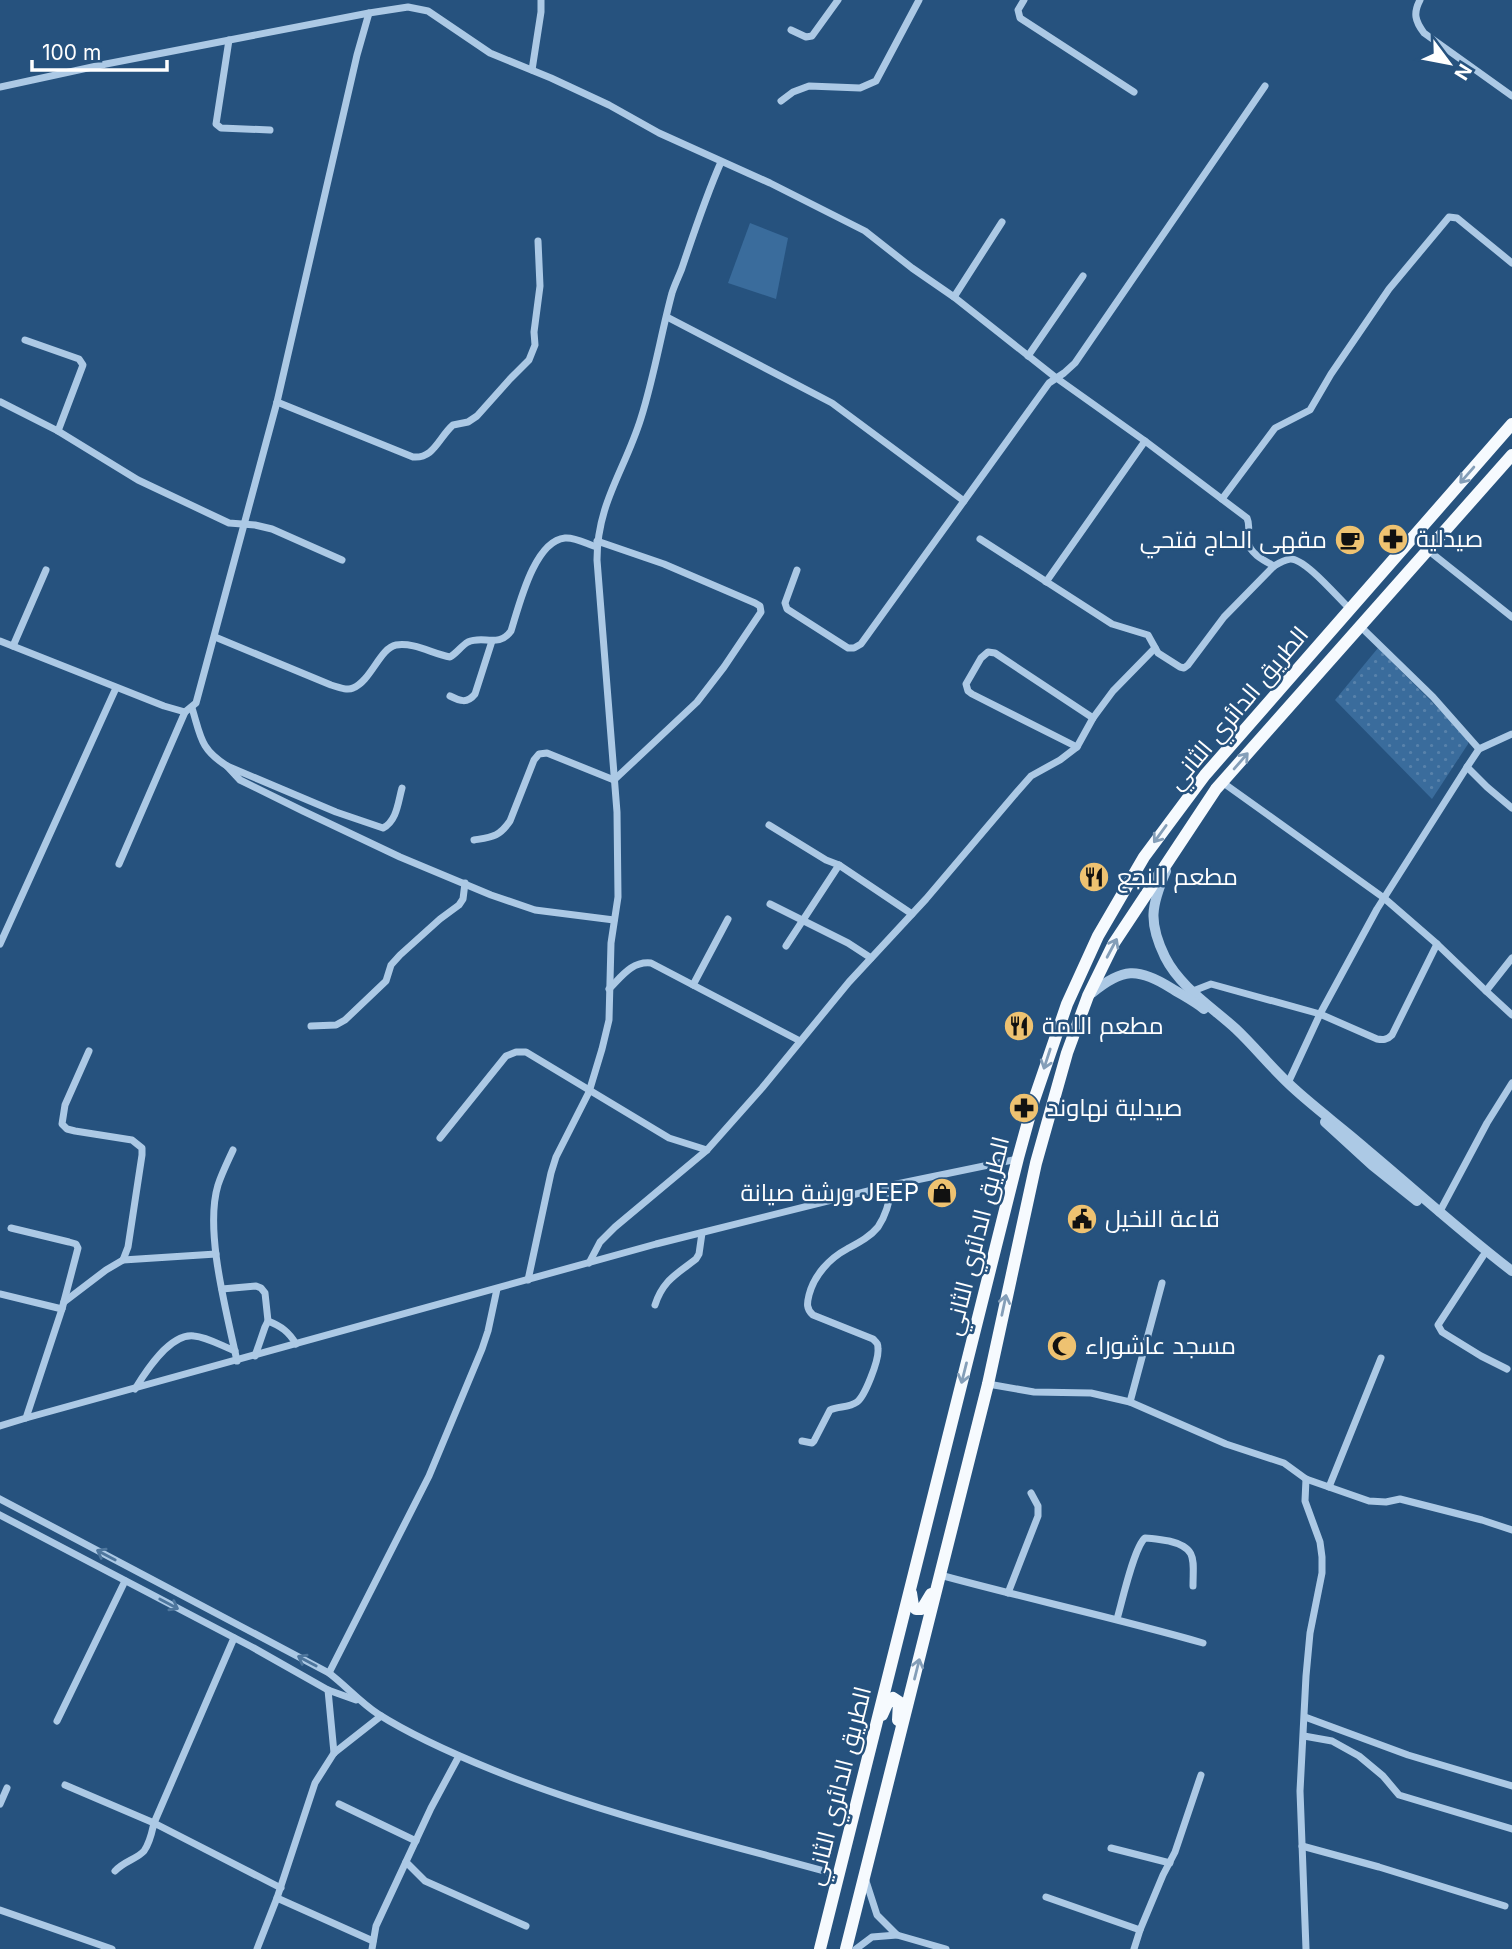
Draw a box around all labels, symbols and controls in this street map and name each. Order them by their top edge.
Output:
scale bar [32,28,166,72]
north arrow [1414,28,1484,98]
text: 100 m [42,40,101,65]
text: N [1449,60,1477,84]
one-way arrow [1459,466,1475,484]
pharmacy icon: صيدلية [1376,522,1410,556]
cafe icon: مقهى الحاج فتحي [1333,523,1367,557]
place label: صيدلية [1416,524,1483,553]
place label: مقهى الحاج فتحي [1140,525,1327,559]
street label: الطريق الدائري الثاني [1161,620,1318,798]
one-way arrow [1233,752,1249,770]
one-way arrow [1153,825,1168,844]
restaurant icon: مطعم النجع [1077,860,1111,894]
place label: مطعم النجع [1117,862,1238,893]
one-way arrow [1106,938,1119,959]
restaurant icon: مطعم اللمة [1002,1009,1036,1043]
place label: مطعم اللمة [1042,1011,1164,1042]
one-way arrow [1040,1047,1053,1069]
pharmacy icon: صيدلية نهاوند [1007,1091,1041,1125]
place label: صيدلية نهاوند [1047,1093,1183,1122]
street label: الطريق الدائري الثاني [938,1133,1020,1339]
shop icon: ورشة صيانة JEEP [925,1176,959,1210]
place label: ورشة صيانة JEEP [740,1178,919,1207]
public building icon: قاعة النخيل [1065,1202,1099,1236]
place label: قاعة النخيل [1105,1204,1220,1233]
one-way arrow [998,1294,1012,1317]
mosque icon: مسجد عاشوراء [1045,1329,1079,1363]
place label: مسجد عاشوراء [1085,1331,1236,1360]
one-way arrow [957,1361,970,1384]
one-way arrow [96,1547,117,1561]
one-way arrow [158,1597,179,1611]
one-way arrow [297,1654,318,1667]
one-way arrow [911,1658,924,1681]
street label: الطريق الدائري الثاني [800,1683,882,1889]

